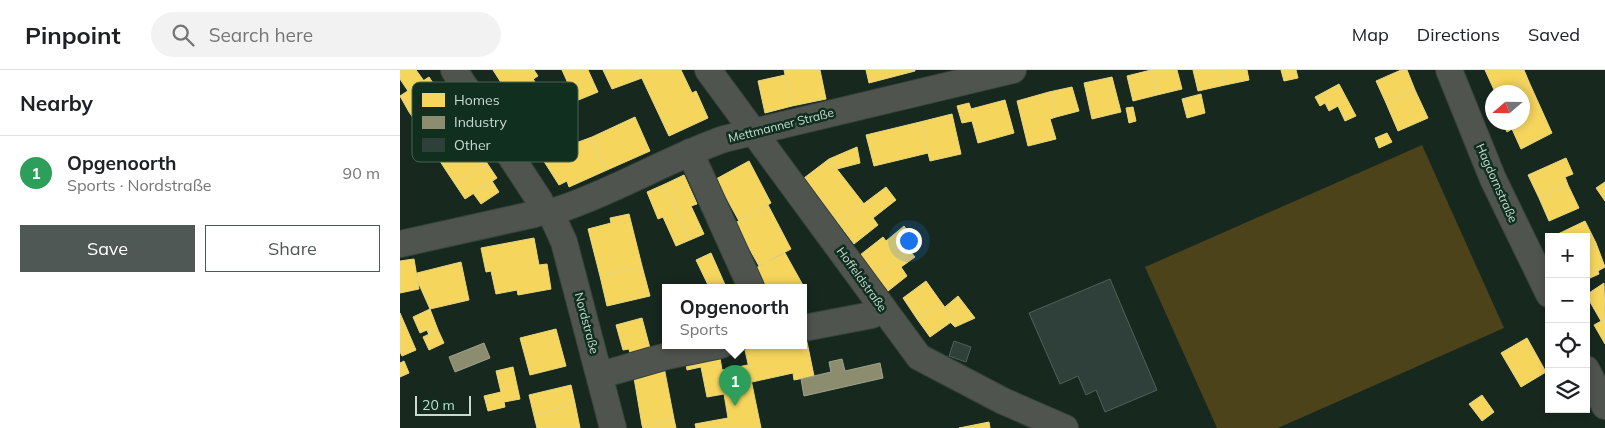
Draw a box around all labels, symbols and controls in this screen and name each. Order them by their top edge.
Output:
search box [151,12,501,57]
text: Pinpoint [25,20,121,50]
icon: search [169,21,197,49]
text: Search here [209,23,313,47]
text: Map [1352,23,1389,46]
text: Directions [1417,23,1500,46]
text: Saved [1528,23,1580,46]
legend [412,82,578,162]
north arrow [1485,85,1530,130]
text: Nearby [20,90,93,116]
text: Homes [454,91,500,109]
street label: Mettmanner Straße [727,105,835,145]
text: Industry [454,113,508,131]
text: Other [454,136,492,154]
street label: Hagdornstraße [1473,141,1521,225]
text: Opgenoorth [67,151,177,175]
text: 1 [31,163,41,183]
text: 90 m [343,163,380,183]
text: Sports · Nordstraße [67,175,212,195]
button: Save [20,225,195,272]
button: Share [205,225,380,272]
your location [896,228,922,254]
map controls [1545,233,1590,413]
button: + [1545,233,1590,278]
street label: Hoffeldstraße [834,244,890,314]
button: − [1545,278,1590,323]
popup [662,284,807,349]
street label: Nordstraße [572,291,602,355]
text: Opgenoorth [680,295,789,319]
text: Sports [680,319,728,339]
button: locate [1545,323,1590,368]
pin: 1 [719,365,751,406]
button: layers [1545,368,1590,413]
scale bar [415,393,471,416]
text: 20 m [422,396,455,414]

